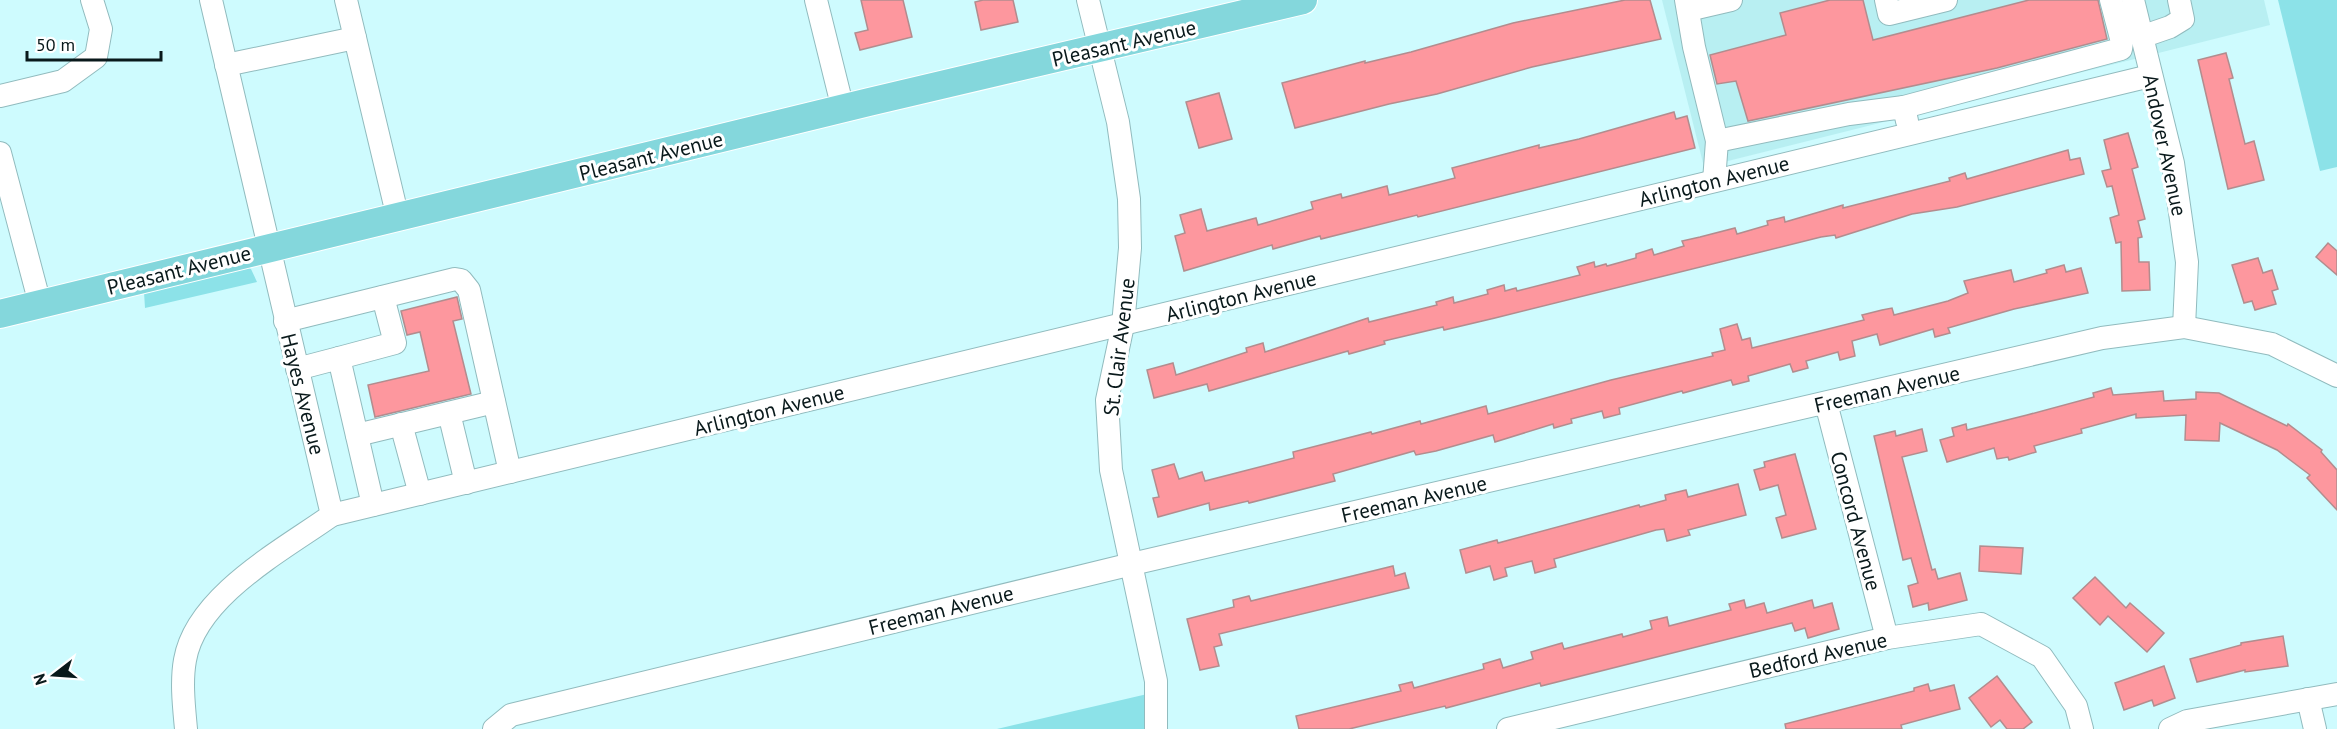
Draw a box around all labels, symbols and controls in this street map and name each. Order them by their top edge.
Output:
street label: Pleasant Avenue [1049,13,1199,73]
scale bar [27,24,160,62]
text: 50 m [36,33,75,56]
street label: Andover Avenue [2137,72,2193,218]
street label: Pleasant Avenue [576,125,726,187]
street label: Arlington Avenue [1636,149,1792,213]
street label: Pleasant Avenue [104,239,254,301]
street label: Arlington Avenue [1163,264,1319,328]
street label: St. Clair Avenue [1097,276,1141,418]
street label: Hayes Avenue [275,331,331,457]
street label: Freeman Avenue [1812,359,1962,419]
street label: Arlington Avenue [691,378,847,442]
street label: Concord Avenue [1824,448,1888,594]
street label: Freeman Avenue [1339,469,1489,529]
street label: Freeman Avenue [866,579,1016,641]
street label: Bedford Avenue [1746,626,1890,684]
north arrow [24,645,84,705]
text: N [29,671,51,687]

